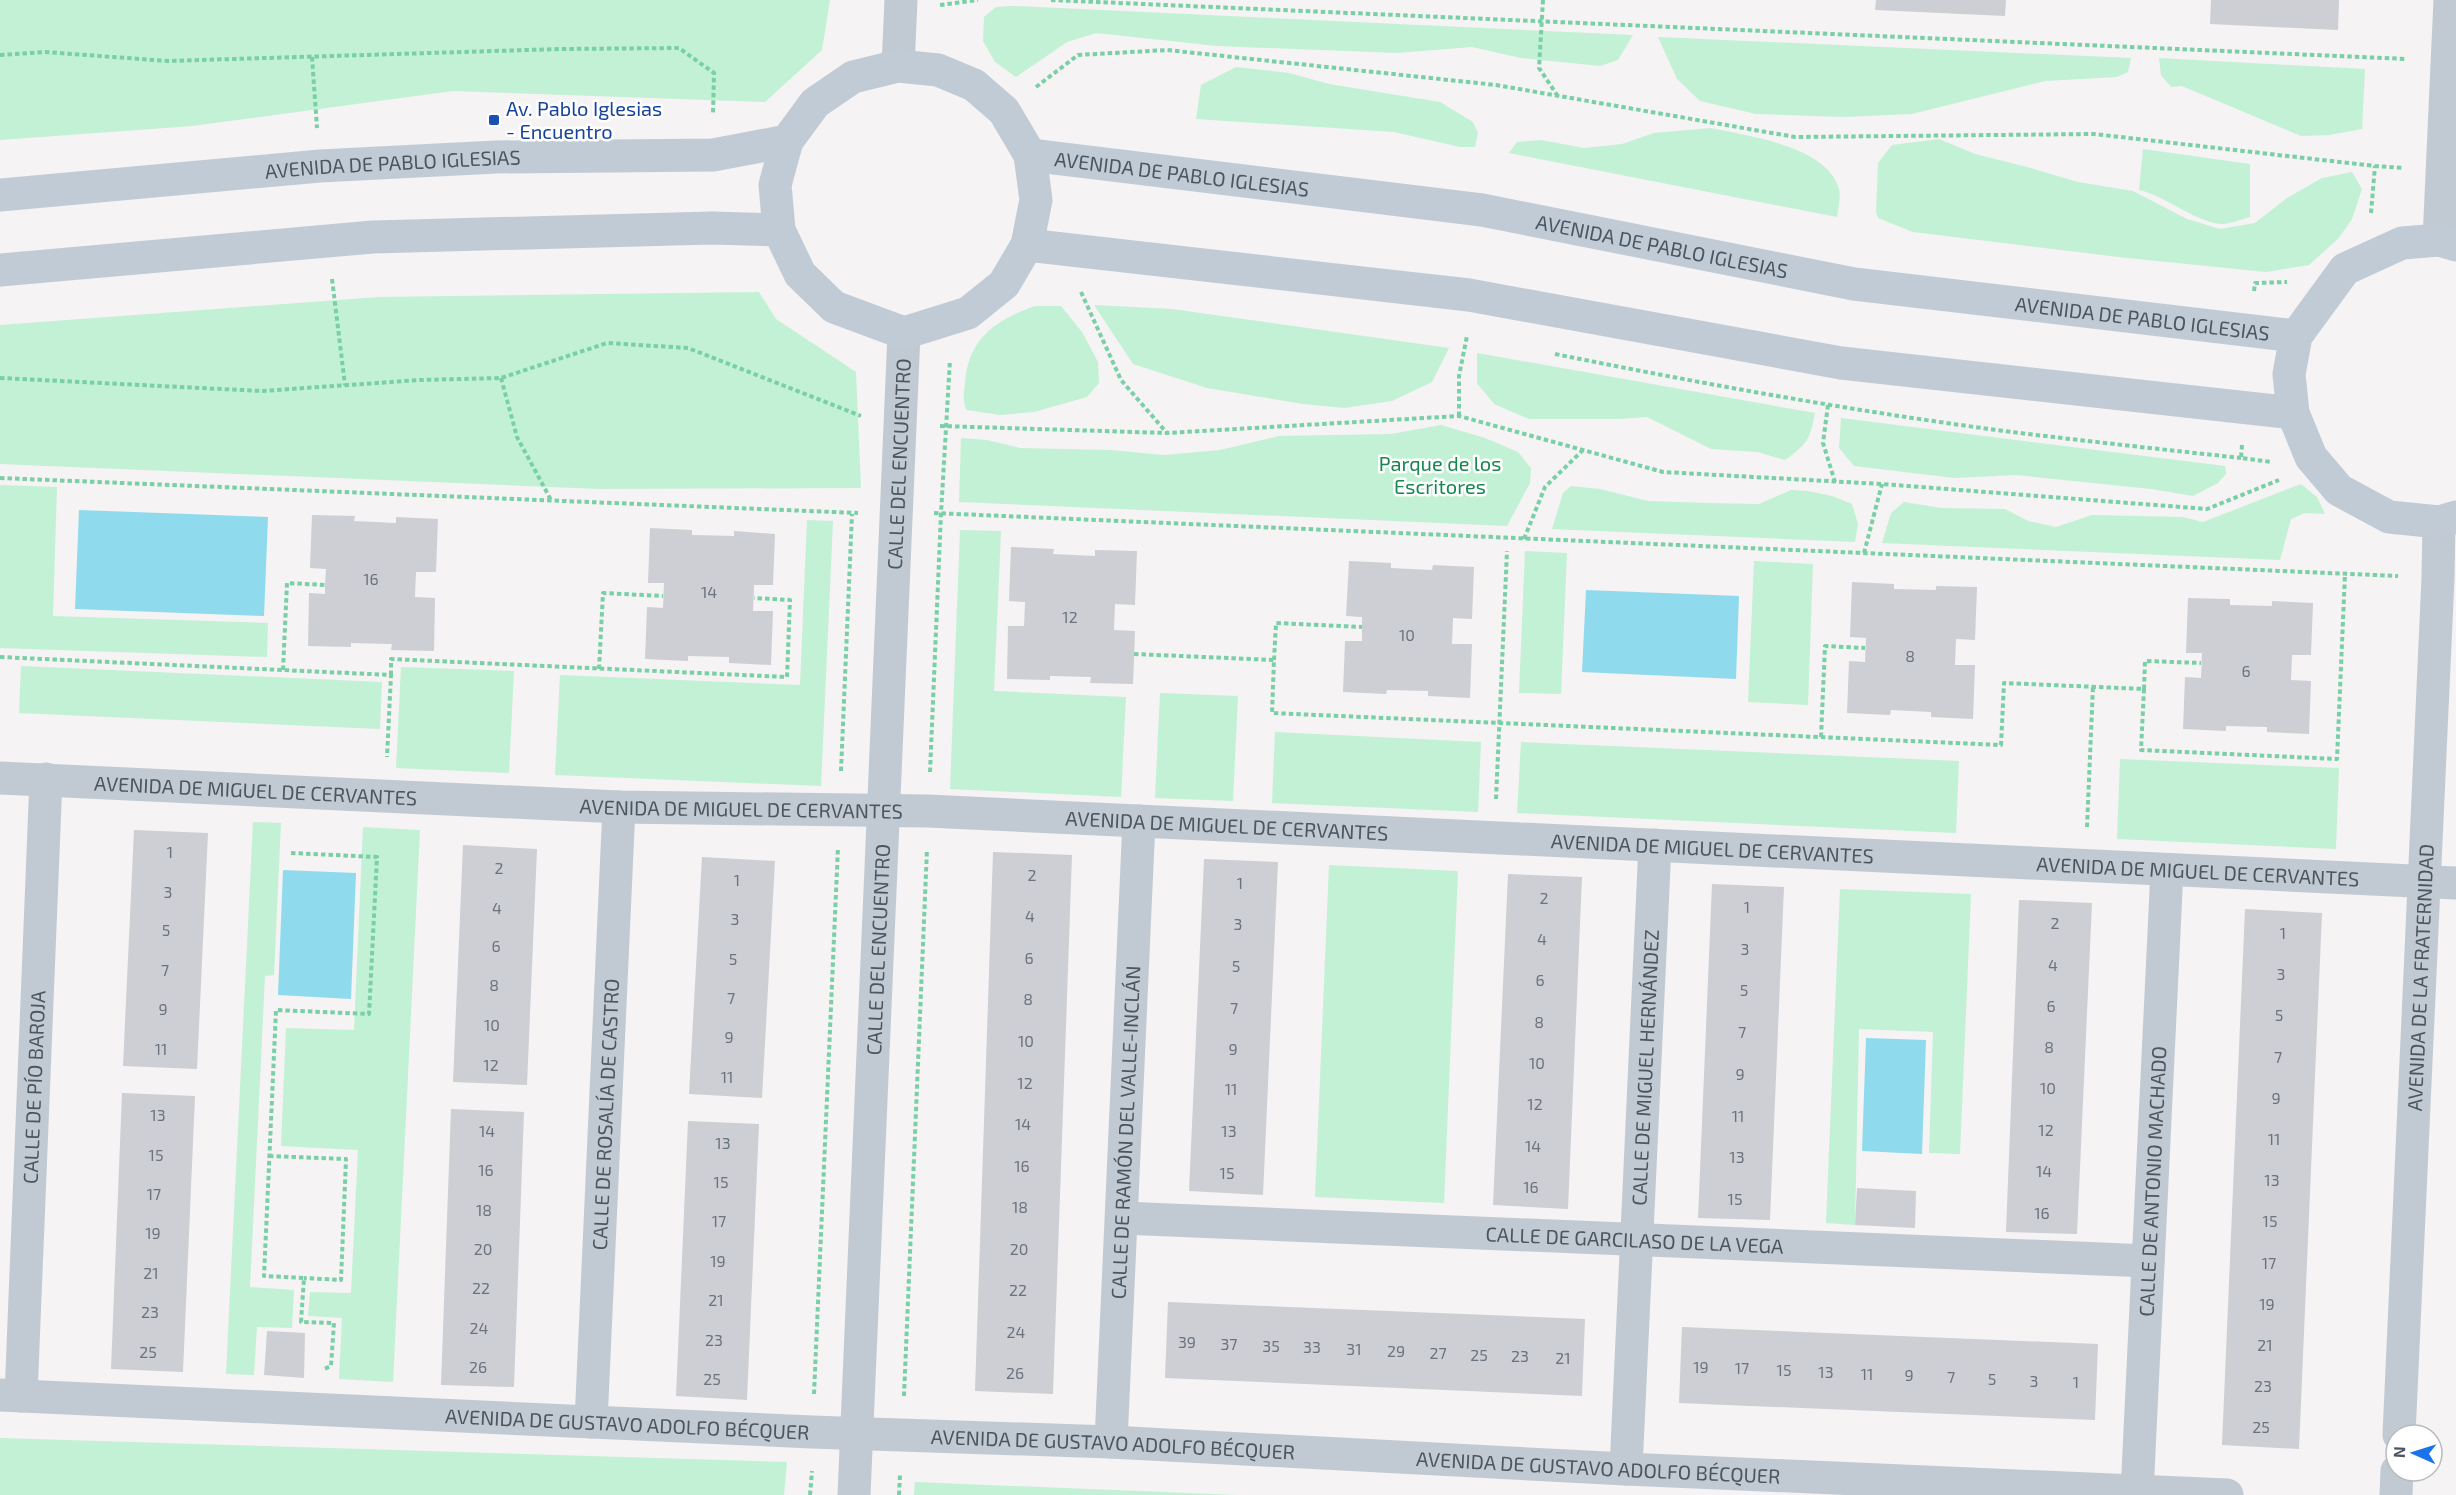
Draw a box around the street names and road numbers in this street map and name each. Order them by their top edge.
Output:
street label: AVENIDA DE PABLO IGLESIAS [264,145,521,183]
street label: AVENIDA DE PABLO IGLESIAS [1053,146,1311,201]
street label: AVENIDA DE PABLO IGLESIAS [1534,209,1790,283]
street label: AVENIDA DE PABLO IGLESIAS [2014,291,2271,345]
street label: CALLE DEL ENCUENTRO [882,358,915,570]
street label: AVENIDA DE MIGUEL DE CERVANTES [94,770,418,810]
street label: AVENIDA DE MIGUEL DE CERVANTES [579,793,903,823]
street label: AVENIDA DE MIGUEL DE CERVANTES [1065,805,1389,845]
street label: AVENIDA DE MIGUEL DE CERVANTES [1550,828,1874,868]
street label: CALLE DEL ENCUENTRO [861,843,894,1056]
street label: AVENIDA DE LA FRATERNIDAD [2402,843,2438,1112]
street label: AVENIDA DE MIGUEL DE CERVANTES [2036,851,2360,890]
street label: CALLE DE MIGUEL HERNÁNDEZ [1626,929,1663,1206]
street label: CALLE DE RAMÓN DEL VALLE-INCLÁN [1105,965,1144,1300]
street label: CALLE DE ROSALÍA DE CASTRO [587,978,623,1251]
street label: CALLE DE PÍO BAROJA [18,990,49,1184]
street label: CALLE DE ANTONIO MACHADO [2134,1046,2171,1317]
street label: CALLE DE GARCILASO DE LA VEGA [1485,1221,1785,1258]
street label: AVENIDA DE GUSTAVO ADOLFO BÉCQUER [445,1403,810,1444]
street label: AVENIDA DE GUSTAVO ADOLFO BÉCQUER [930,1424,1296,1464]
street label: AVENIDA DE GUSTAVO ADOLFO BÉCQUER [1416,1446,1781,1488]

